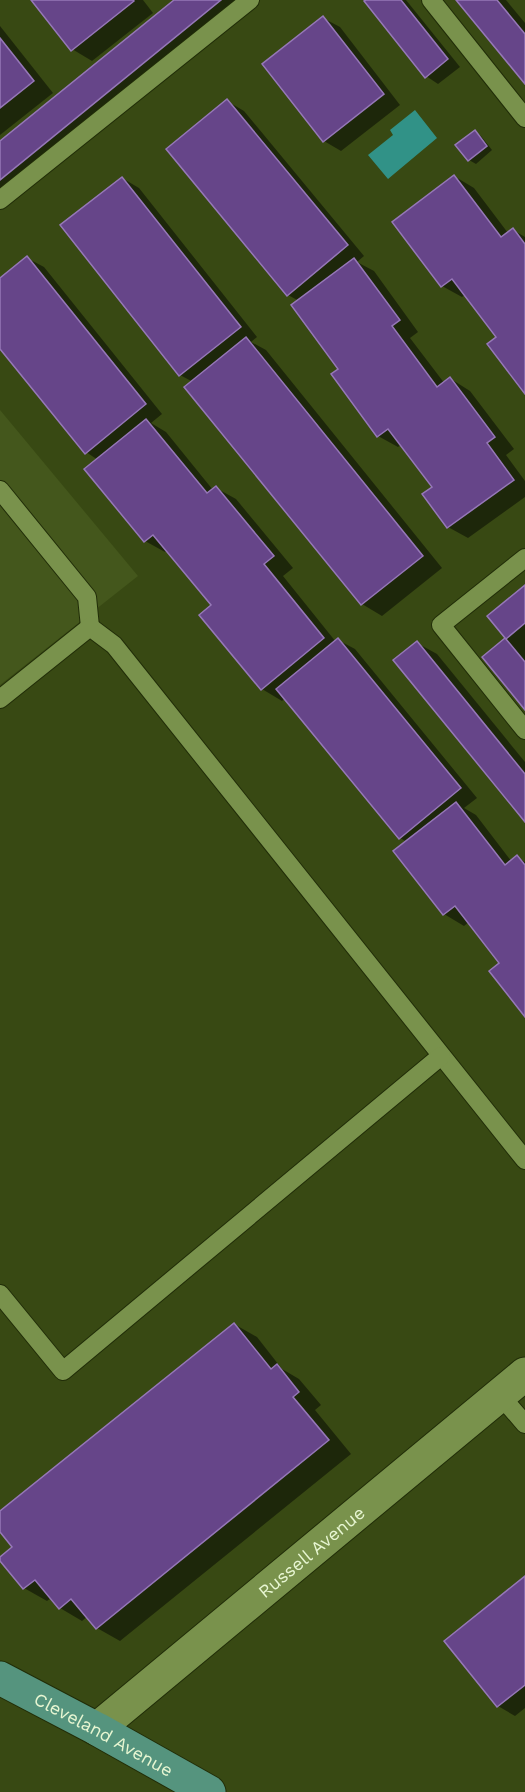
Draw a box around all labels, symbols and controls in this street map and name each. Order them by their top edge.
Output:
street label: Russell Avenue [254,1501,368,1602]
street label: Cleveland Avenue [31,1688,177,1780]

